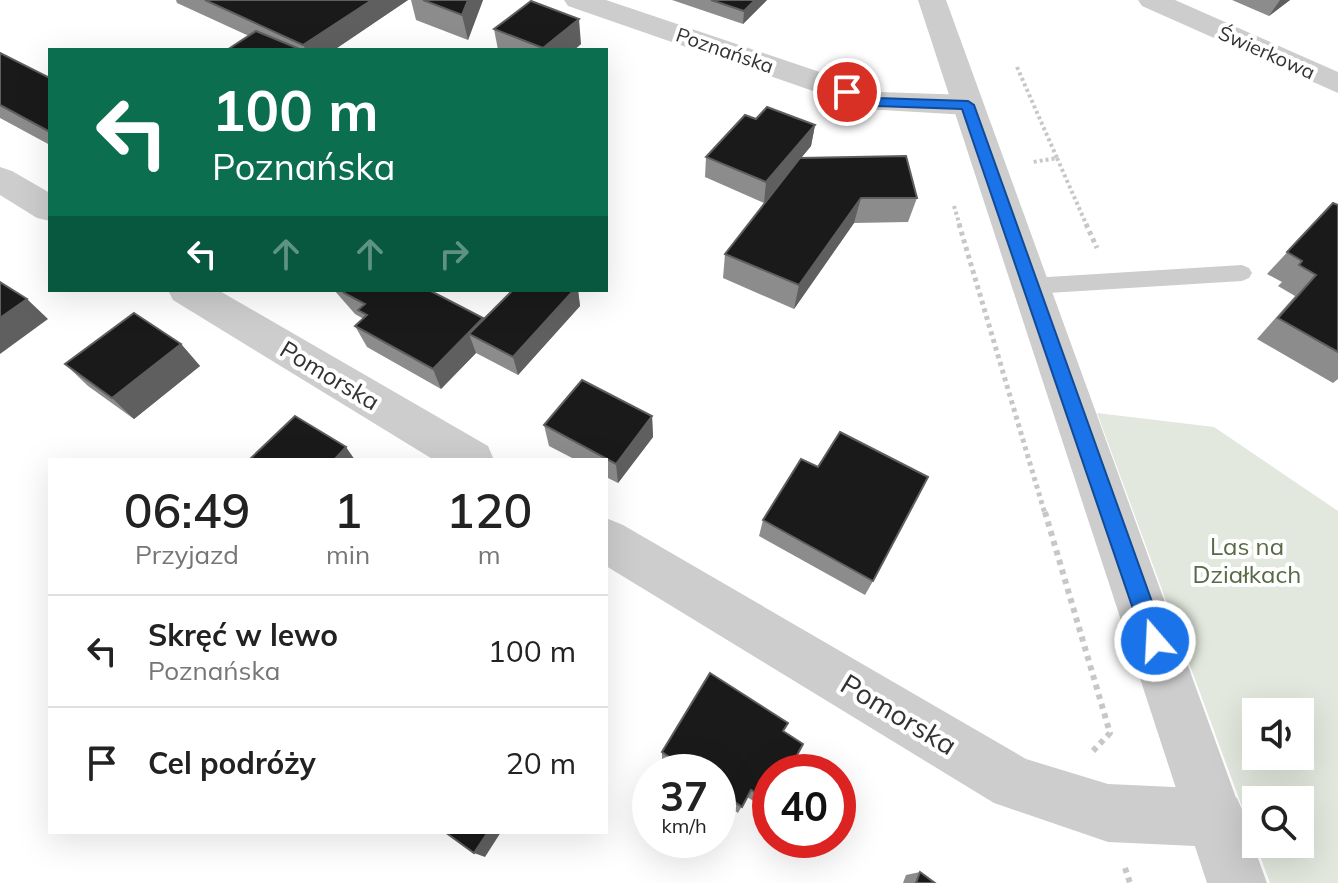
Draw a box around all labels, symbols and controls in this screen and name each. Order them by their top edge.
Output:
street label: Świerkowa [1215,20,1319,84]
street label: Poznańska [673,22,777,78]
pin [813,58,881,126]
icon: arrive [825,70,869,114]
text: 100 m [212,75,379,145]
icon: left [80,80,184,184]
text: Poznańska [212,144,395,189]
icon: left [180,232,224,276]
icon: ahead [264,232,308,276]
icon: ahead [348,232,392,276]
icon: right [432,232,476,276]
street label: Pomorska [275,334,385,416]
text: 06:49 [124,480,250,540]
text: 1 [334,480,362,540]
text: 120 [446,480,532,540]
park label: Las na Działkach [1193,531,1301,589]
text: Przyjazd [135,538,239,571]
text: min [326,538,370,571]
text: m [478,538,501,571]
position arrow [1113,599,1197,683]
text: Skręć w lewo [148,616,338,654]
icon: left [80,629,124,673]
text: 100 m [488,632,576,670]
text: Poznańska [148,654,280,687]
street label: Pomorska [835,666,963,762]
map controls [1242,698,1314,858]
button: sound [1242,698,1314,770]
icon: arrive [80,741,124,785]
text: Cel podróży [148,744,316,782]
text: 20 m [506,744,576,782]
speed limit sign: 40 [752,754,856,858]
text: 37 [660,771,708,821]
button: search [1242,786,1314,858]
text: km/h [661,813,707,838]

